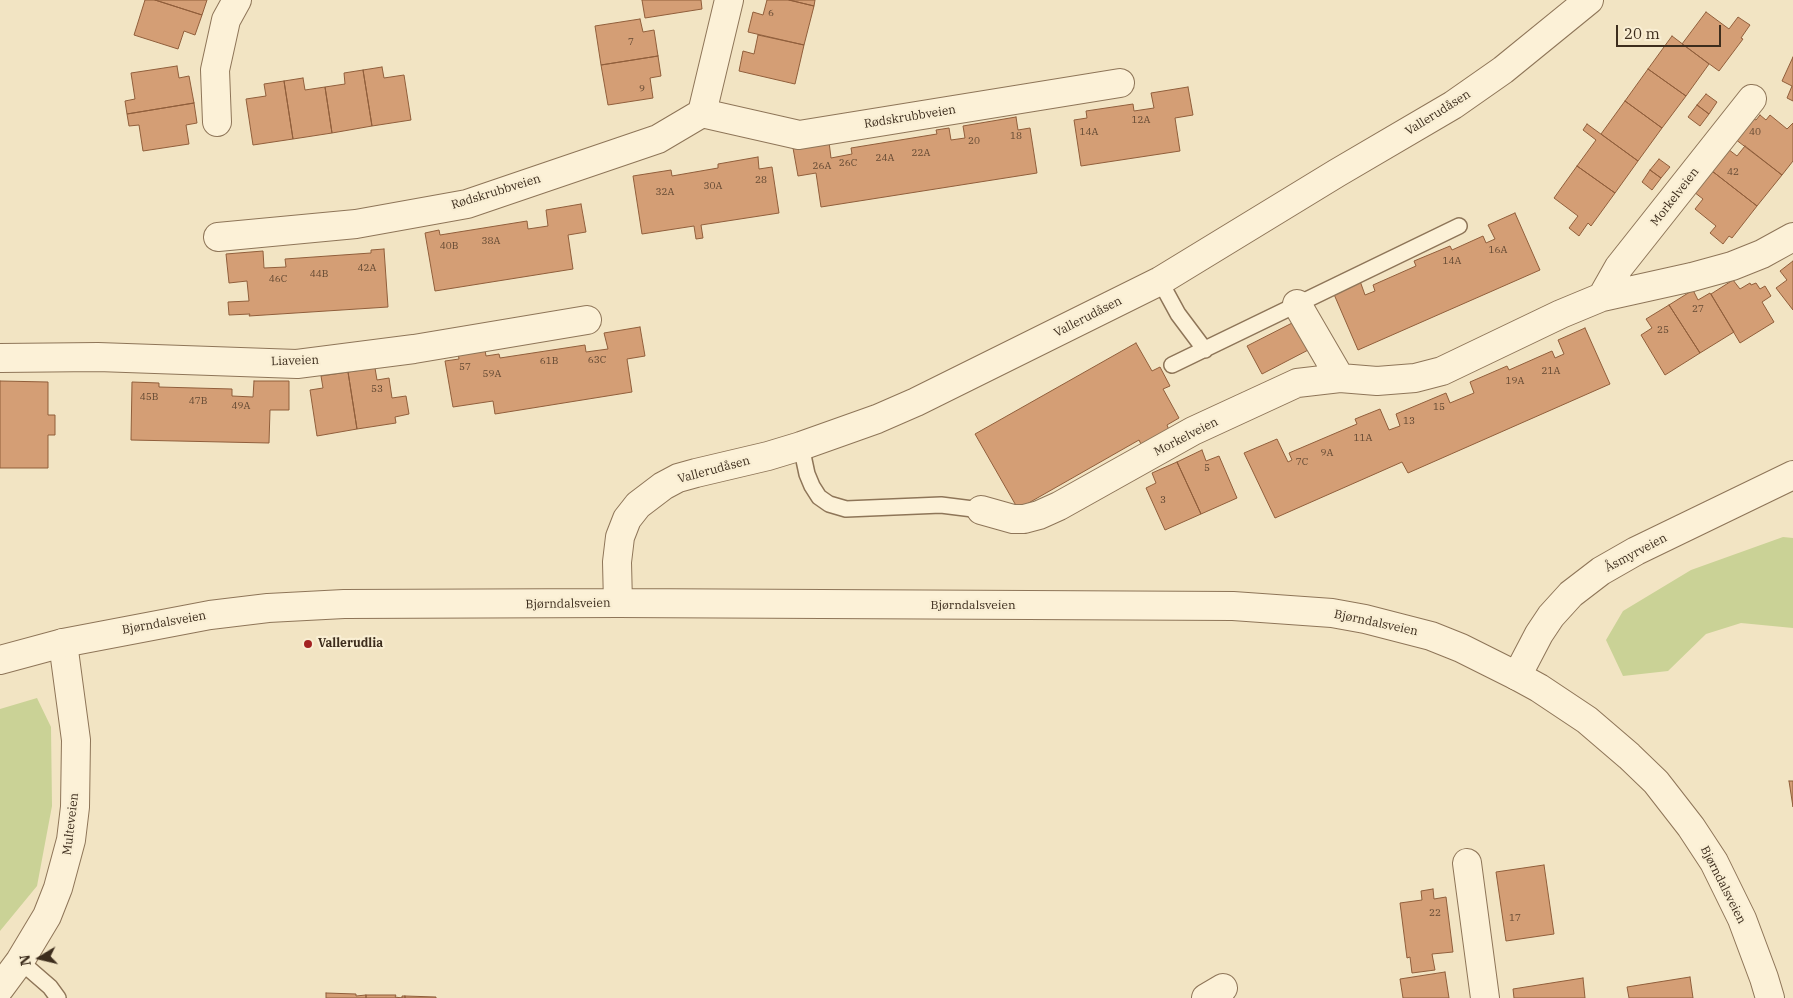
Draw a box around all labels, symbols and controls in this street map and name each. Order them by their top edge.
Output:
house number: 6 [768,7,774,19]
scale bar [1618,15,1723,47]
text: 20 m [1624,24,1660,43]
house number: 7 [628,36,634,48]
house number: 9 [639,83,645,95]
street label: Vallerudåsen [1403,87,1473,139]
street label: Rødskrubbveien [863,103,957,131]
house number: 12A [1132,114,1150,126]
house number: 14A [1080,126,1098,138]
house number: 40 [1749,126,1761,138]
house number: 18 [1010,130,1022,142]
house number: 20 [968,135,980,147]
house number: 22A [912,147,930,159]
house number: 24A [876,152,894,164]
house number: 26C [839,157,857,169]
house number: 26A [813,160,831,172]
street label: Morkelveien [1648,165,1702,229]
house number: 42 [1727,166,1739,178]
street label: Rødskrubbveien [450,172,542,212]
house number: 28 [755,174,767,186]
house number: 30A [704,180,722,192]
house number: 32A [656,186,674,198]
house number: 38A [482,235,500,247]
house number: 40B [440,240,458,252]
house number: 16A [1489,244,1507,256]
house number: 14A [1443,255,1461,267]
house number: 42A [358,262,376,274]
house number: 44B [310,268,328,280]
house number: 46C [269,273,287,285]
street label: Vallerudåsen [1052,294,1124,340]
house number: 27 [1692,303,1704,315]
house number: 25 [1657,324,1669,336]
street label: Liaveien [271,353,319,369]
house number: 63C [588,354,606,366]
house number: 61B [540,355,558,367]
house number: 57 [459,361,471,373]
house number: 21A [1542,365,1560,377]
house number: 59A [483,368,501,380]
house number: 19A [1506,375,1524,387]
house number: 53 [371,383,383,395]
house number: 45B [140,391,158,403]
house number: 47B [189,395,207,407]
house number: 49A [232,400,250,412]
house number: 15 [1433,401,1445,413]
street label: Morkelveien [1152,415,1220,459]
house number: 13 [1403,415,1415,427]
house number: 11A [1354,432,1372,444]
house number: 9A [1321,447,1333,459]
street label: Vallerudåsen [676,453,752,487]
house number: 7C [1296,456,1308,468]
house number: 5 [1204,462,1210,474]
house number: 3 [1160,494,1166,506]
street label: Åsmyrveien [1603,531,1669,575]
street label: Bjørndalsveien [525,596,611,612]
street label: Bjørndalsveien [930,599,1016,613]
street label: Bjørndalsveien [1333,607,1419,639]
street label: Bjørndalsveien [121,609,207,637]
place label: Vallerudlia [318,637,383,651]
marker: Vallerudlia [302,638,314,650]
street label: Multeveien [60,792,82,856]
street label: Bjørndalsveien [1697,844,1749,926]
house number: 22 [1429,907,1441,919]
house number: 17 [1509,912,1521,924]
north arrow [15,933,65,983]
text: N [15,953,35,967]

